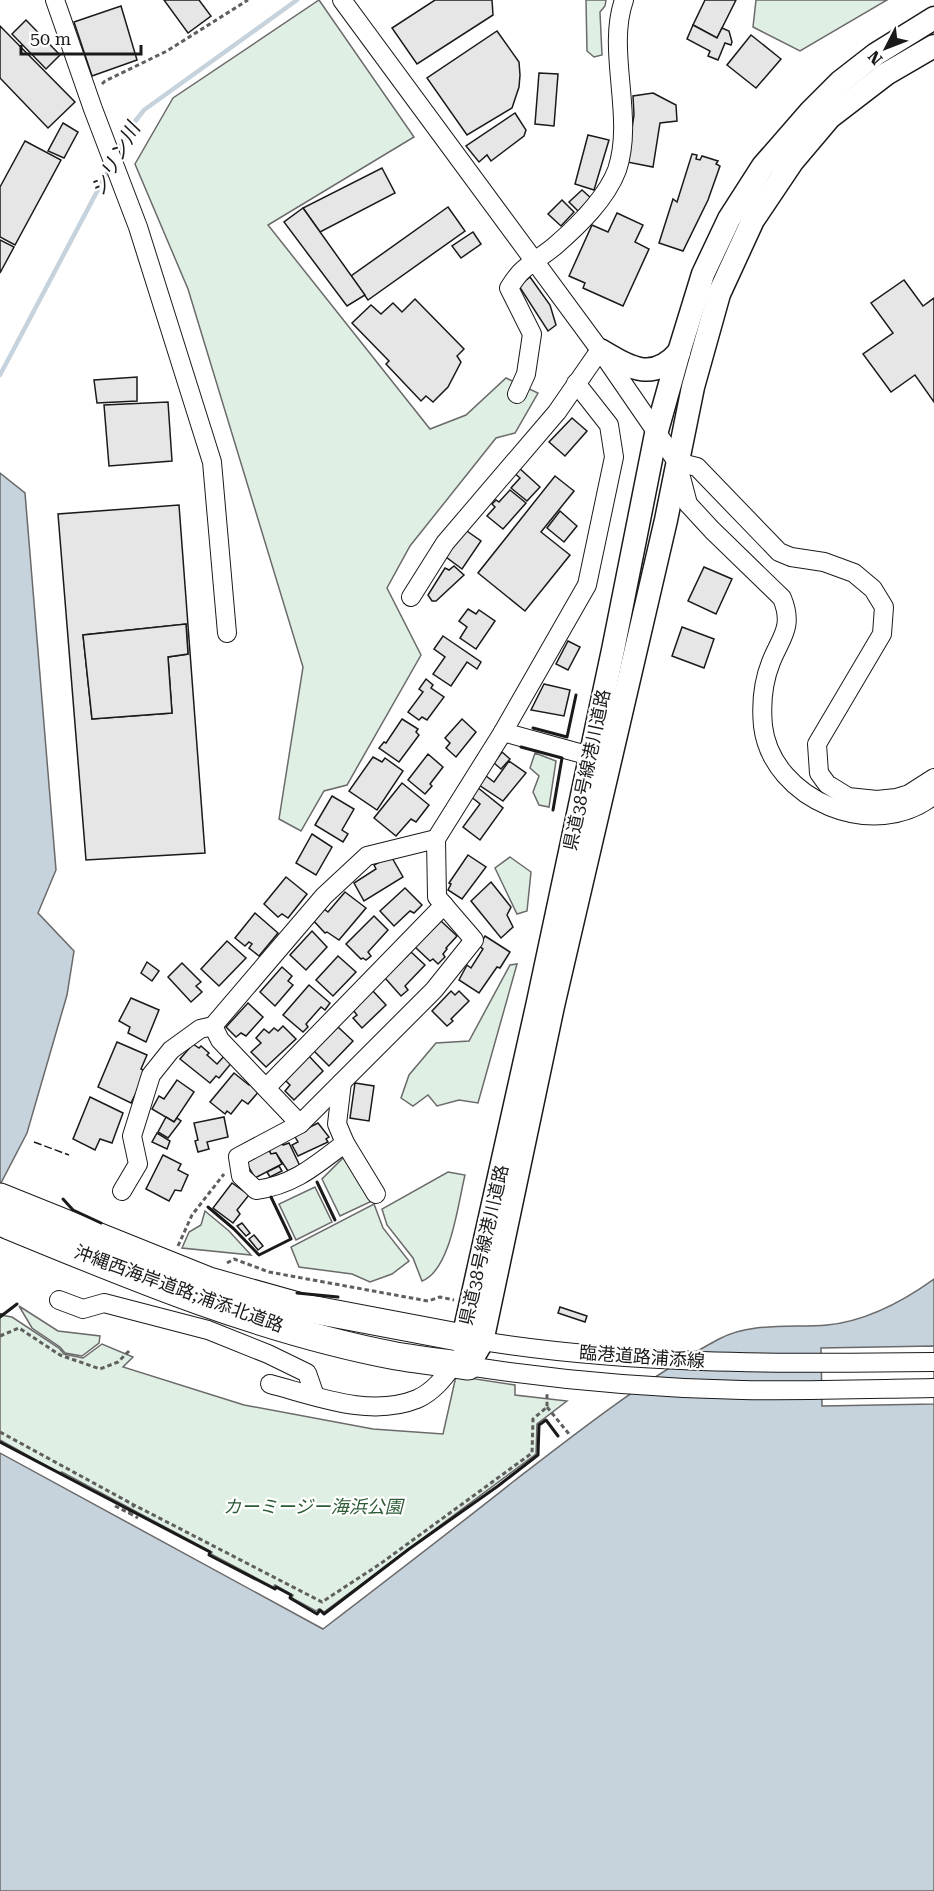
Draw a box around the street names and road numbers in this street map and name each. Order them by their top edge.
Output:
street label: 県道38号線港川道路 [559,687,614,852]
street label: 県道38号線港川道路 [455,1163,512,1327]
street label: 沖縄西海岸道路;浦添北道路 [72,1241,287,1336]
street label: 臨港道路浦添線 [578,1342,706,1371]

